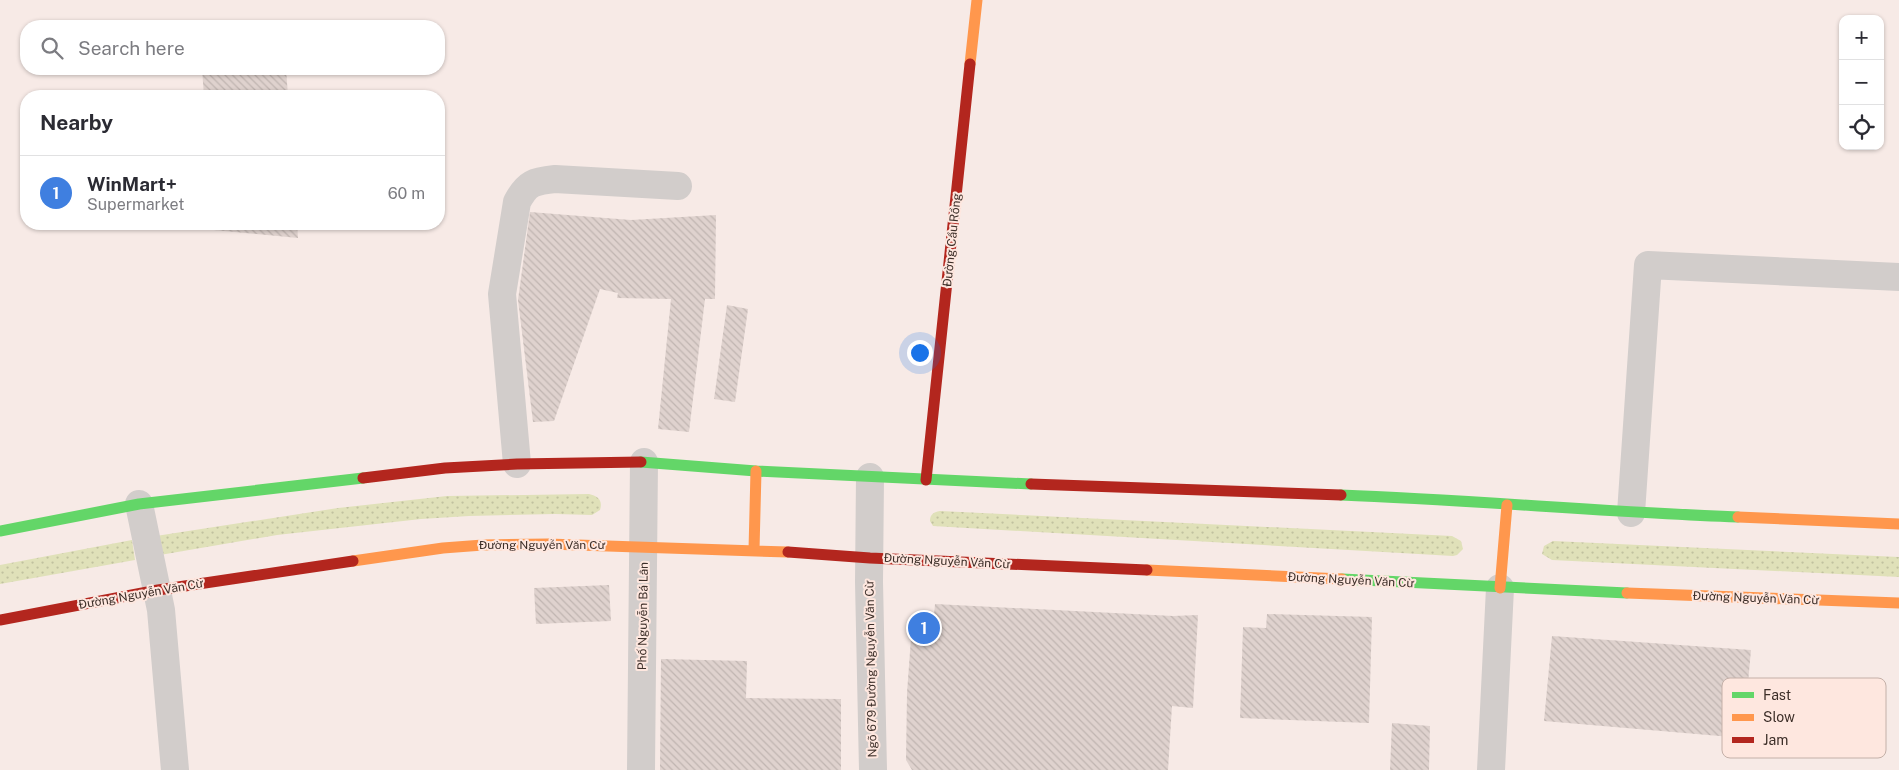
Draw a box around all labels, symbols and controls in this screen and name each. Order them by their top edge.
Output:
map controls [1839,15,1884,150]
button: + [1839,15,1884,60]
search box [20,20,445,75]
icon: search [38,34,66,62]
text: Search here [78,37,185,59]
button: − [1839,60,1884,105]
button: locate [1839,105,1884,150]
text: Nearby [40,110,113,135]
text: WinMart+ [87,173,177,195]
text: 1 [53,184,59,203]
text: 60 m [388,184,425,203]
street label: Đường Cầu Rồng [940,192,964,288]
text: Supermarket [87,195,184,214]
your location [907,340,933,366]
street label: Đường Nguyễn Văn Cừ [479,538,605,552]
street label: Đường Nguyễn Văn Cừ [883,551,1011,571]
street label: Phố Nguyễn Bá Lân [635,562,651,670]
street label: Đường Nguyễn Văn Cừ [1287,570,1415,590]
street label: Đường Nguyễn Văn Cừ [77,576,205,612]
street label: Ngõ 679 Đường Nguyễn Văn Cừ [862,580,880,758]
street label: Đường Nguyễn Văn Cừ [1693,589,1820,607]
pin: 1 [908,609,940,647]
legend [1722,678,1886,758]
text: Fast [1763,687,1791,703]
text: Slow [1763,709,1795,725]
text: Jam [1763,732,1788,748]

